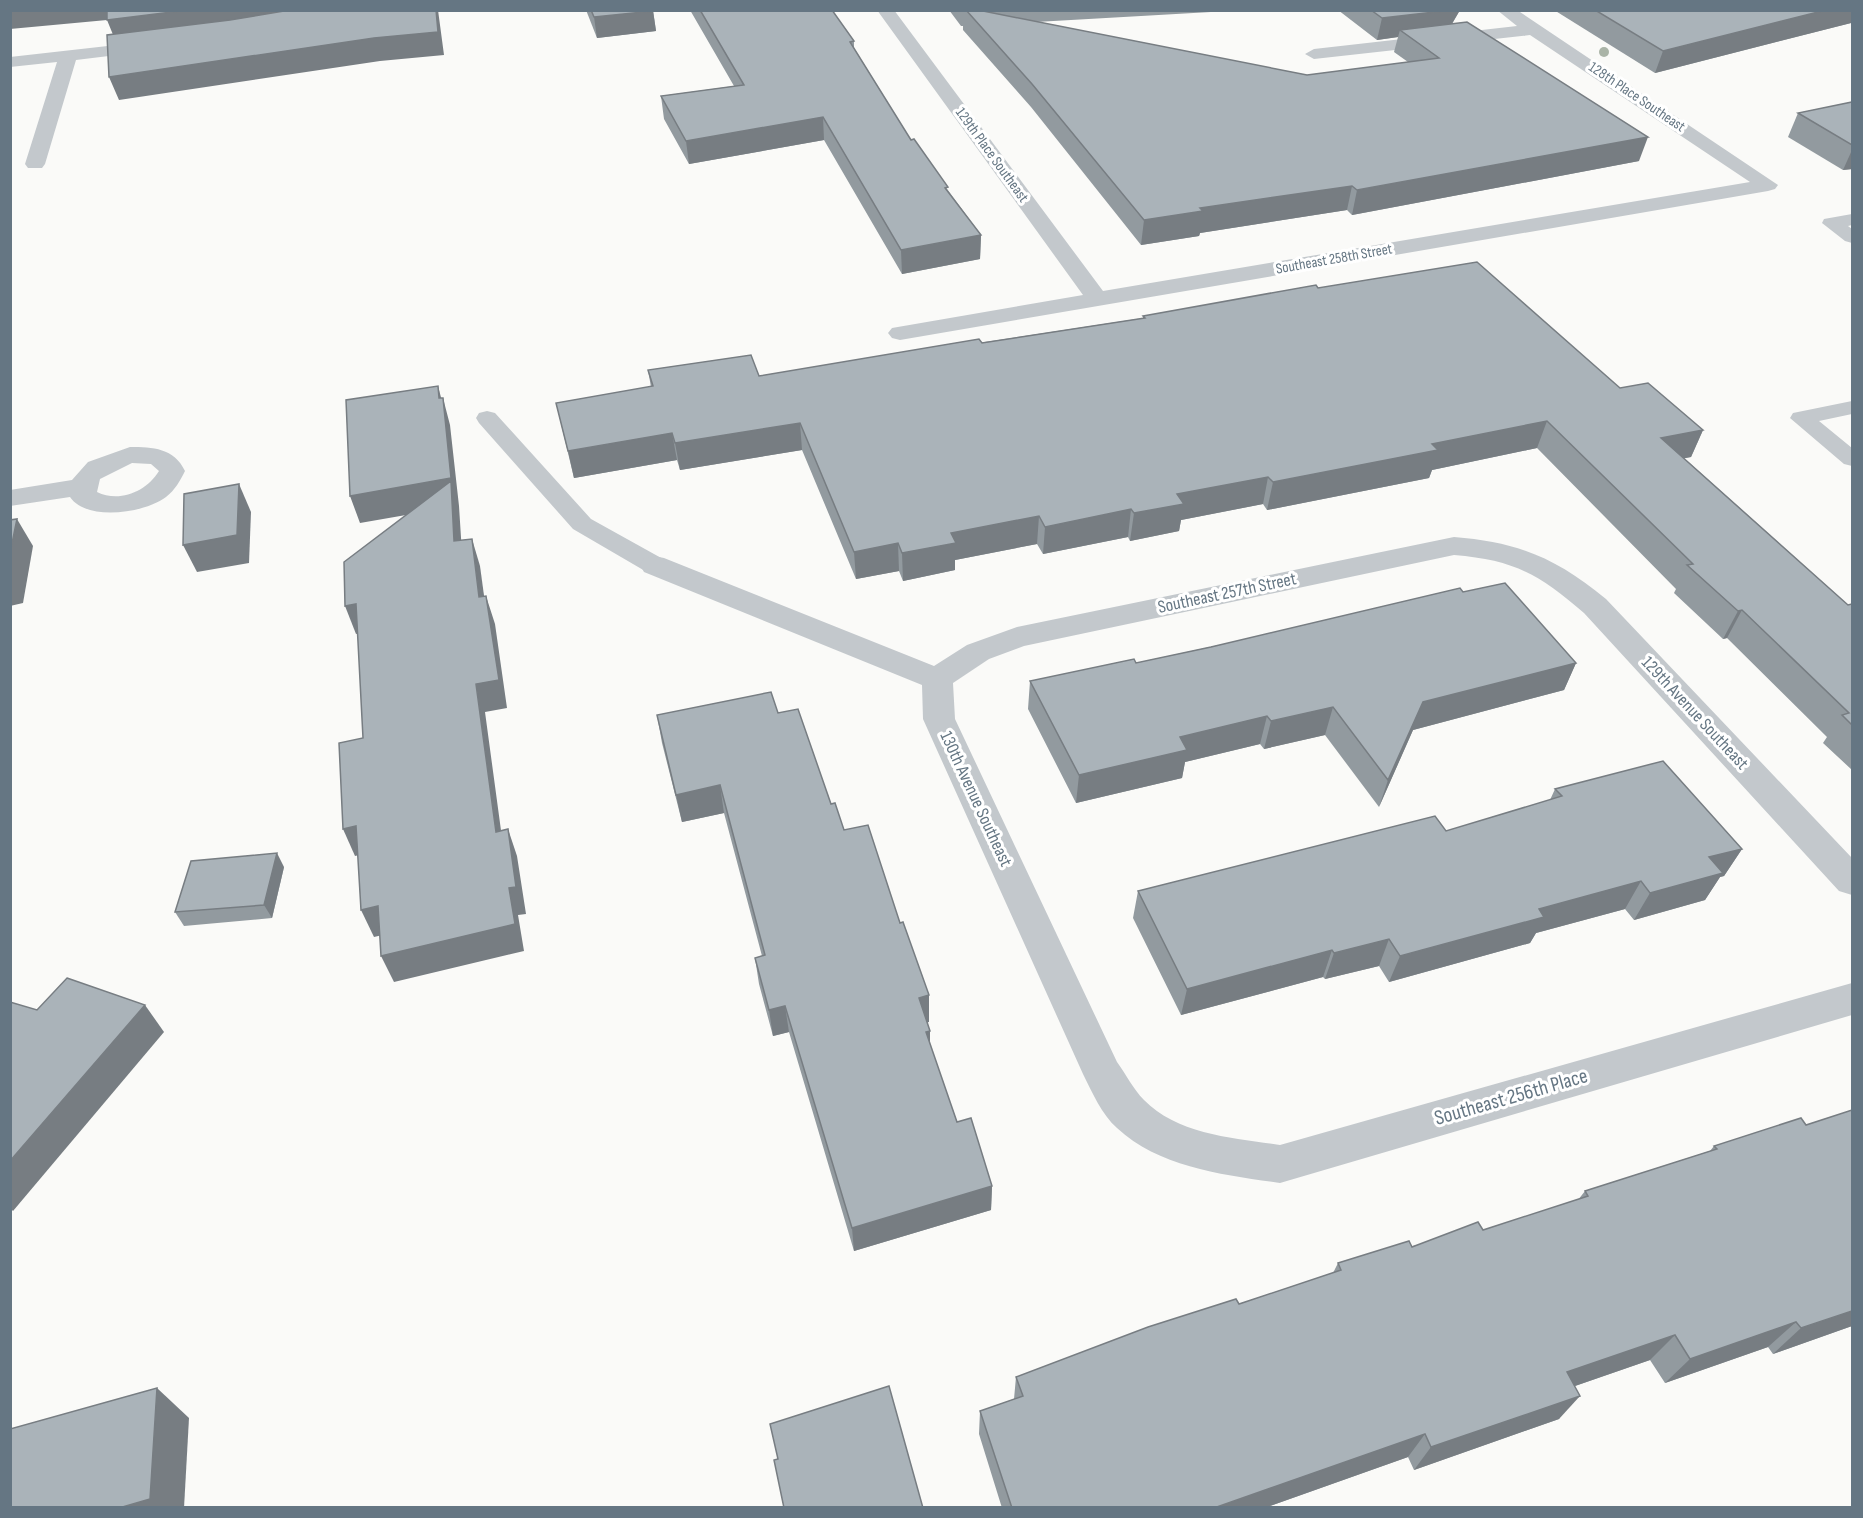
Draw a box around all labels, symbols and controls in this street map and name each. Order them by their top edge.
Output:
street label: 128th Place Southeast [1585,58,1689,137]
street label: 129th Place Southeast [951,104,1033,206]
street label: Southeast 258th Street [1274,239,1394,279]
street label: Southeast 257th Street [1156,568,1299,618]
street label: 129th Avenue Southeast [1637,652,1753,774]
street label: 130th Avenue Southeast [935,728,1017,870]
street label: Southeast 256th Place [1431,1063,1591,1131]

